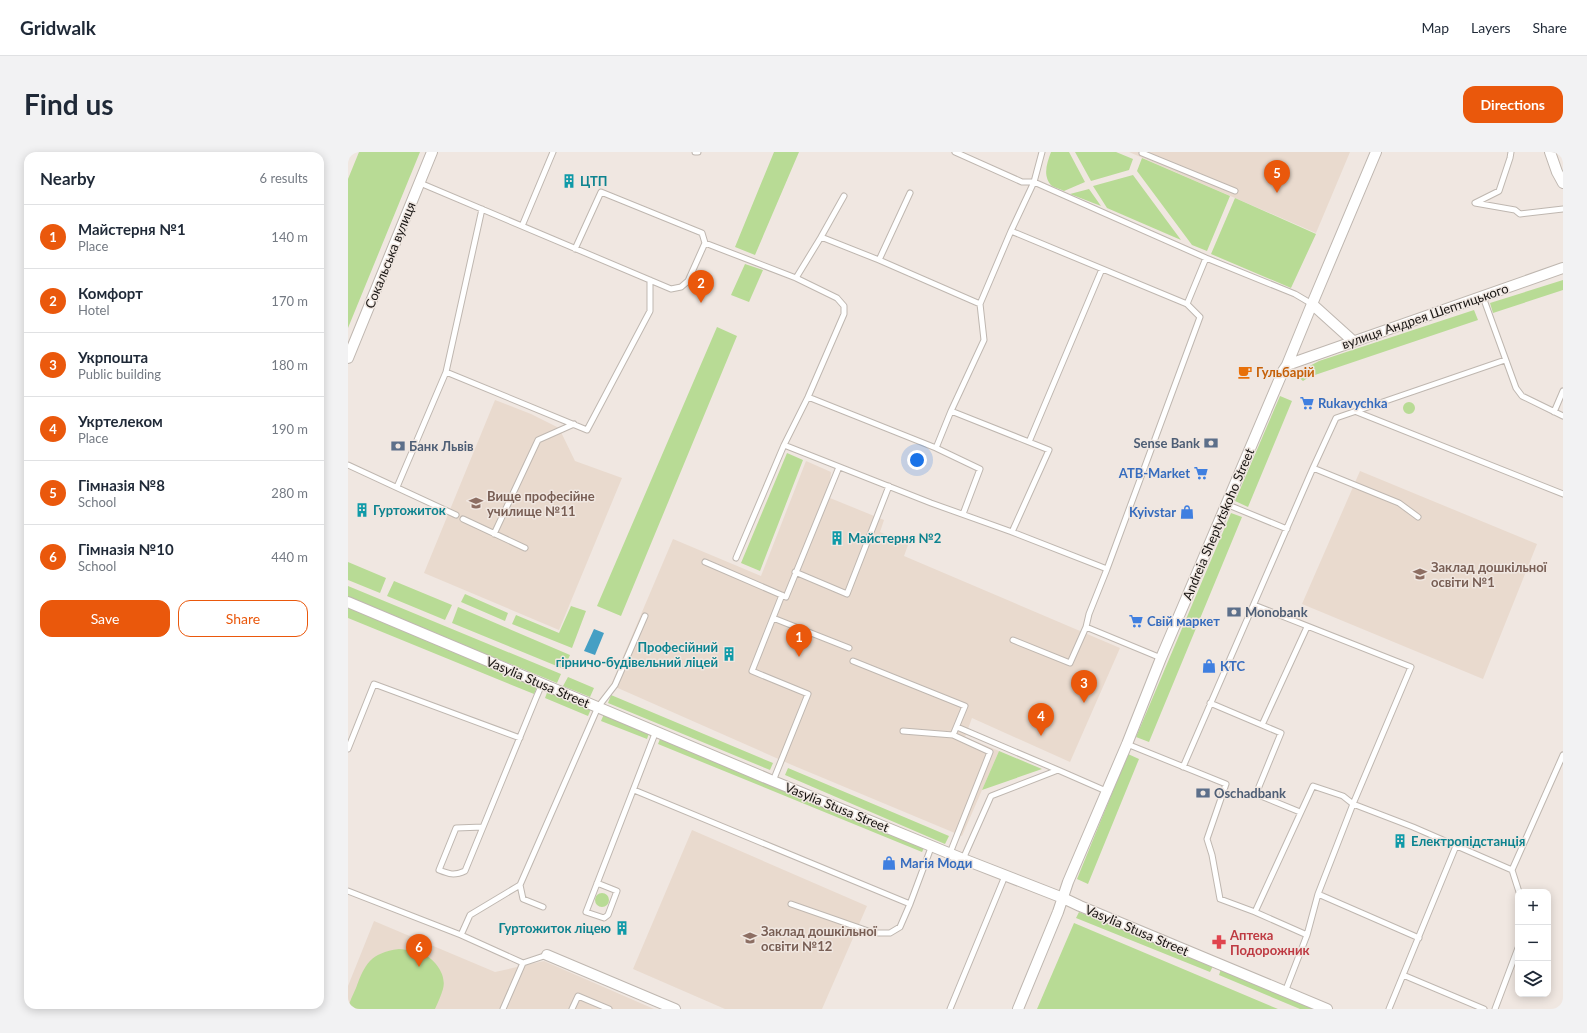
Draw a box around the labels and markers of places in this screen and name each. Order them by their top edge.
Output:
pin: 5 [1264,160,1290,193]
building icon: ЦТП [561,173,577,189]
place label: ЦТП [580,173,608,189]
pin: 2 [688,270,714,303]
cafe icon: Гульбарій [1237,364,1253,380]
place label: Гульбарій [1256,364,1315,380]
supermarket icon: Rukavychka [1299,395,1315,411]
place label: Rukavychka [1318,395,1387,411]
place label: Sense Bank [1133,435,1200,451]
bank icon: Sense Bank [1203,435,1219,451]
bank icon: Банк Львів [390,438,406,454]
place label: Банк Львів [409,438,474,454]
place label: ATB-Market [1118,465,1190,481]
supermarket icon: ATB-Market [1193,465,1209,481]
place label: Вище професійне училище №11 [487,488,595,519]
school or university icon: Вище професійне училище №11 [468,495,484,511]
building icon: Гуртожиток [354,502,370,518]
place label: Гуртожиток [373,502,446,518]
place label: Kyivstar [1129,504,1176,520]
shop icon: Kyivstar [1179,504,1195,520]
building icon: Майстерня №2 [829,530,845,546]
place label: Майстерня №2 [848,530,941,546]
place label: Заклад дошкільної освіти №1 [1431,559,1548,590]
school or university icon: Заклад дошкільної освіти №1 [1412,566,1428,582]
bank icon: Monobank [1226,604,1242,620]
place label: Monobank [1245,604,1308,620]
supermarket icon: Свій маркет [1128,613,1144,629]
place label: Свій маркет [1147,613,1220,629]
pin: 1 [786,624,812,657]
place label: Професійний гірничо-будівельний ліцей [556,639,718,670]
building icon: Професійний гірничо-будівельний ліцей [721,646,737,662]
shop icon: КТС [1201,658,1217,674]
place label: КТС [1220,658,1246,674]
pin: 3 [1071,670,1097,703]
pin: 4 [1028,703,1054,736]
bank icon: Oschadbank [1195,785,1211,801]
place label: Oschadbank [1214,785,1286,801]
building icon: Електропідстанція [1392,833,1408,849]
place label: Електропідстанція [1411,833,1525,849]
shop icon: Магія Моди [881,855,897,871]
place label: Магія Моди [900,855,972,871]
place label: Гуртожиток ліцею [499,920,611,936]
building icon: Гуртожиток ліцею [614,920,630,936]
place label: Заклад дошкільної освіти №12 [761,923,878,954]
place label: Аптека Подорожник [1229,927,1310,958]
school or university icon: Заклад дошкільної освіти №12 [742,930,758,946]
pin: 6 [406,934,432,967]
pharmacy icon: Аптека Подорожник [1211,934,1227,950]

